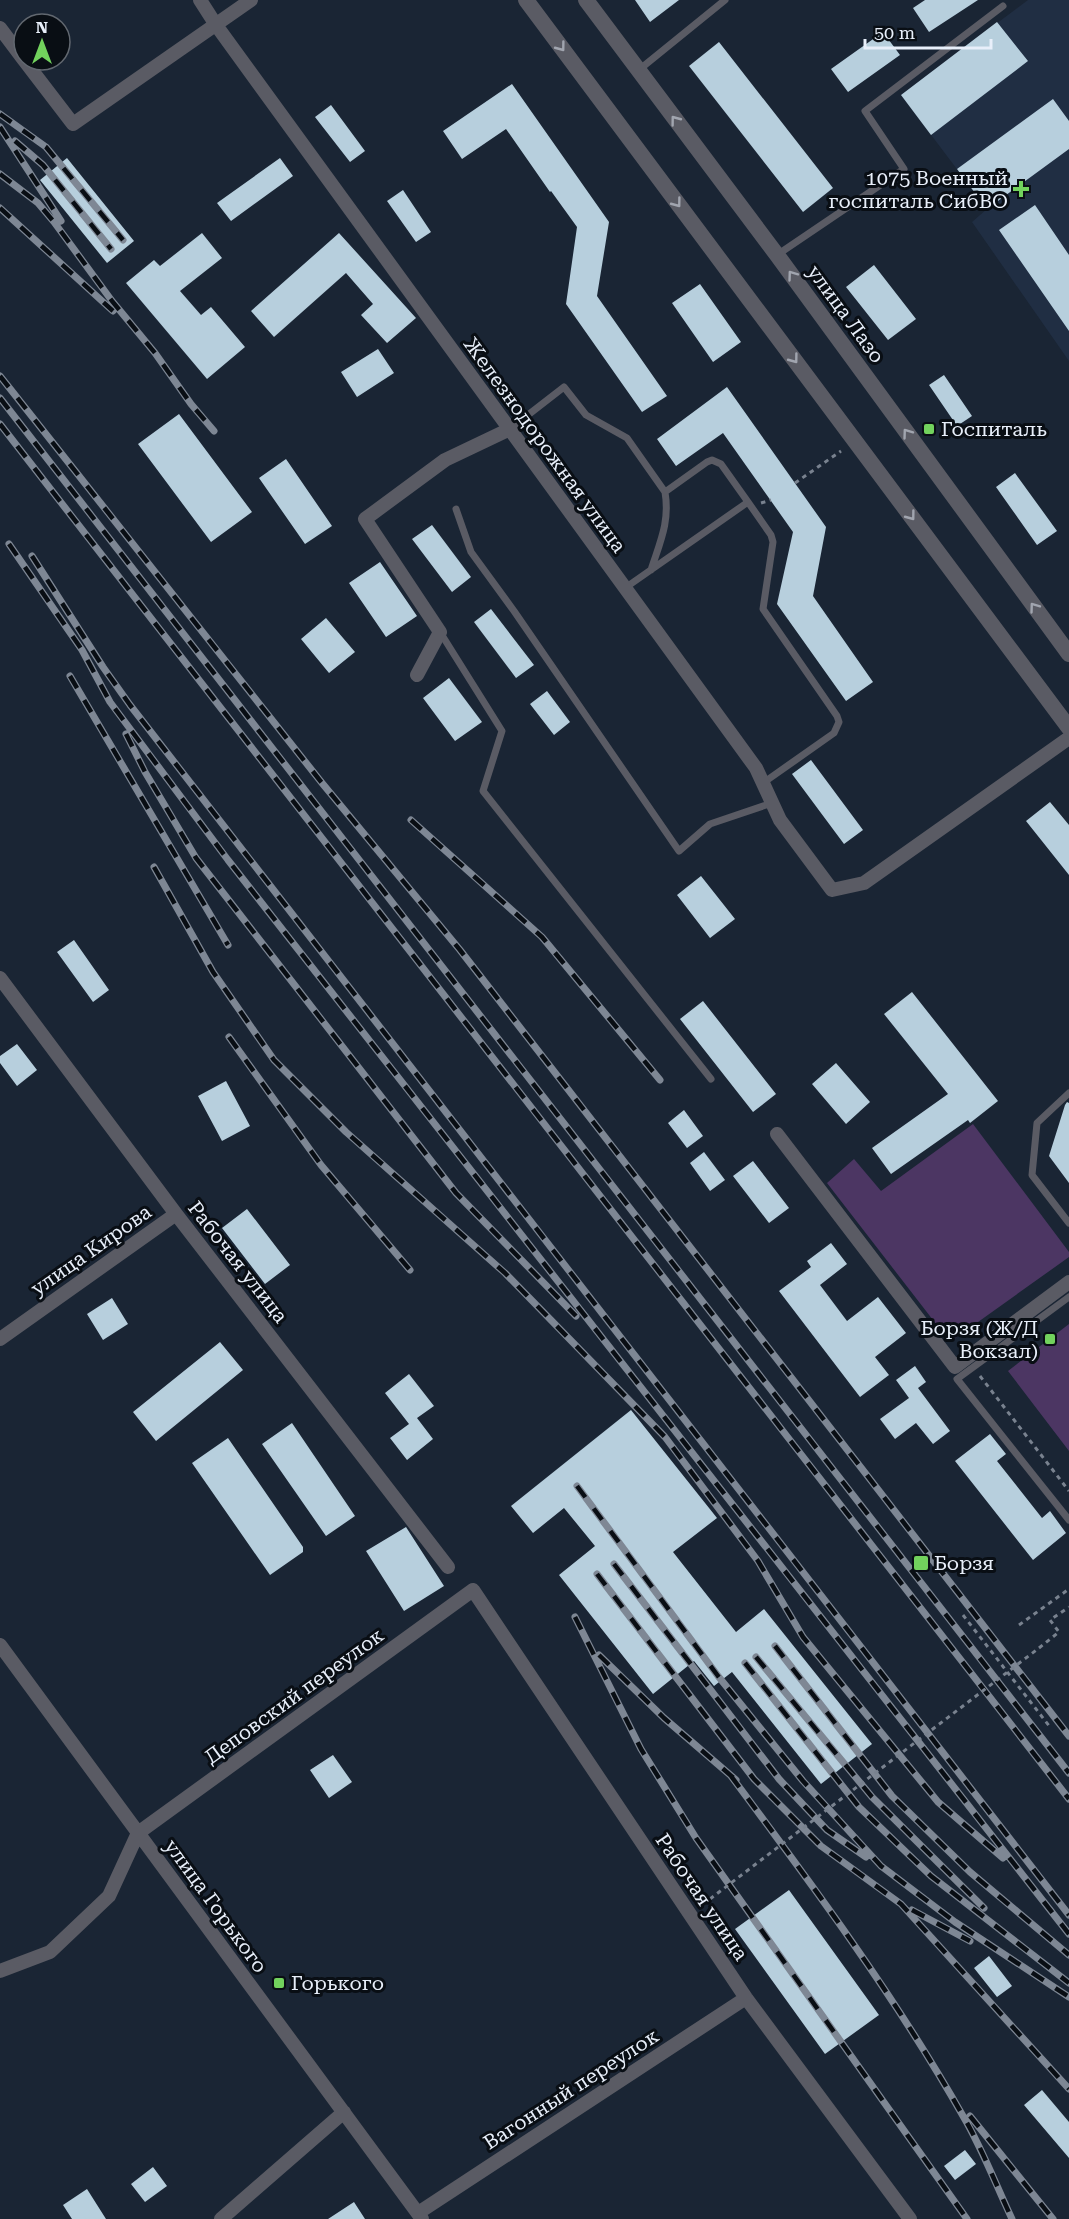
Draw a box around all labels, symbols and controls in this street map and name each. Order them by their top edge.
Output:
north arrow [12,12,72,72]
scale bar [865,12,991,50]
text: N [36,18,48,37]
text: 50 m [874,22,915,43]
one-way arrow [553,40,564,51]
one-way arrow [671,115,682,126]
place label: 1075 Военный госпиталь СибВО [829,166,1008,213]
marker: 1075 Военный госпиталь СибВО [1012,180,1030,198]
one-way arrow [670,197,681,208]
street label: улица Лазо [802,260,890,368]
one-way arrow [788,271,799,282]
street label: Железнодорожная улица [459,333,631,557]
one-way arrow [787,353,798,364]
place label: Госпиталь [941,417,1047,441]
marker: Госпиталь [922,422,936,436]
one-way arrow [903,428,914,439]
one-way arrow [903,509,914,520]
one-way arrow [1031,603,1042,614]
street label: Рабочая улица [183,1196,293,1328]
street label: улица Кирова [26,1199,156,1300]
place label: Борзя (Ж/Д Вокзал) [921,1316,1038,1363]
marker: Борзя (Ж/Д Вокзал) [1043,1332,1057,1346]
place label: Борзя [934,1551,994,1575]
marker: Борзя [912,1554,930,1572]
street label: Деповский переулок [200,1623,389,1769]
street label: Рабочая улица [651,1829,753,1965]
street label: улица Горького [160,1835,272,1977]
place label: Горького [291,1971,384,1995]
marker: Горького [272,1976,286,1990]
street label: Вагонный переулок [479,2023,663,2155]

